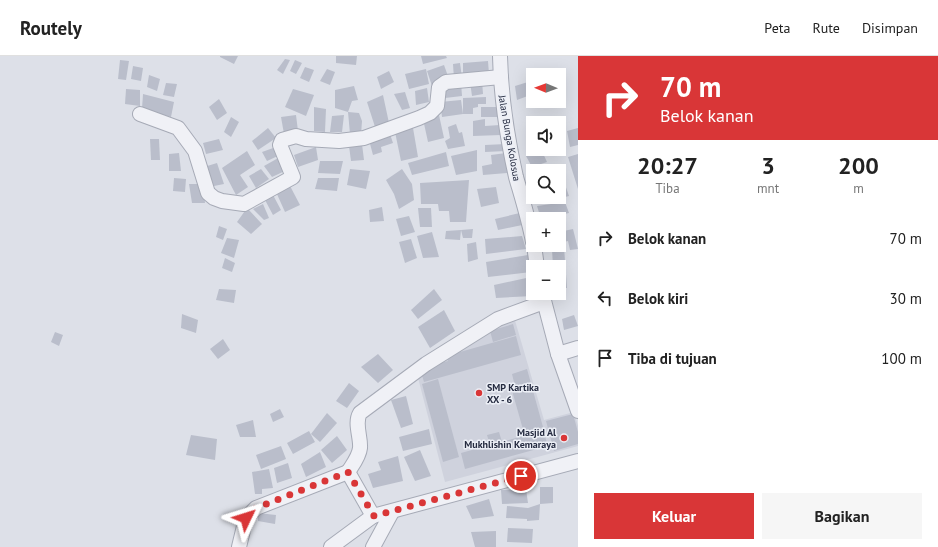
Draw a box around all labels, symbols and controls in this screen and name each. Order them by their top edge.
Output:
text: Routely [20,16,82,40]
text: Peta [764,19,790,37]
text: Rute [812,19,840,37]
text: Disimpan [862,19,918,37]
north arrow [526,68,566,108]
map controls [526,68,566,300]
text: 70 m [660,68,721,105]
icon: right [594,72,646,124]
street label: Jalan Bunga Kolosua [495,93,524,182]
text: Belok kanan [660,104,754,127]
button: sound [526,116,566,156]
text: 20:27 [637,150,698,181]
text: 3 [761,150,775,181]
text: 200 [838,150,879,181]
button: search [526,164,566,204]
text: Tiba [655,180,680,197]
text: mnt [757,180,779,197]
text: m [853,180,864,197]
button: + [526,212,566,252]
icon: right [594,227,616,249]
text: Belok kanan [628,229,706,248]
text: 70 m [889,229,922,248]
button: − [526,260,566,300]
icon: left [594,287,616,309]
text: Belok kiri [628,289,688,308]
text: 30 m [889,289,922,308]
icon: arrive [594,347,616,369]
text: Tiba di tujuan [628,349,717,368]
text: 100 m [881,349,922,368]
place label: SMP Kartika XX - 6 [487,381,539,406]
marker: SMP Kartika XX - 6 [474,388,484,398]
place label: Masjid Al Mukhlishin Kemaraya [464,426,556,451]
marker: Masjid Al Mukhlishin Kemaraya [559,433,569,443]
pin [504,459,538,493]
icon: arrive [510,465,532,487]
button: Keluar [594,493,754,539]
button: Bagikan [762,493,922,539]
position arrow [225,497,267,539]

